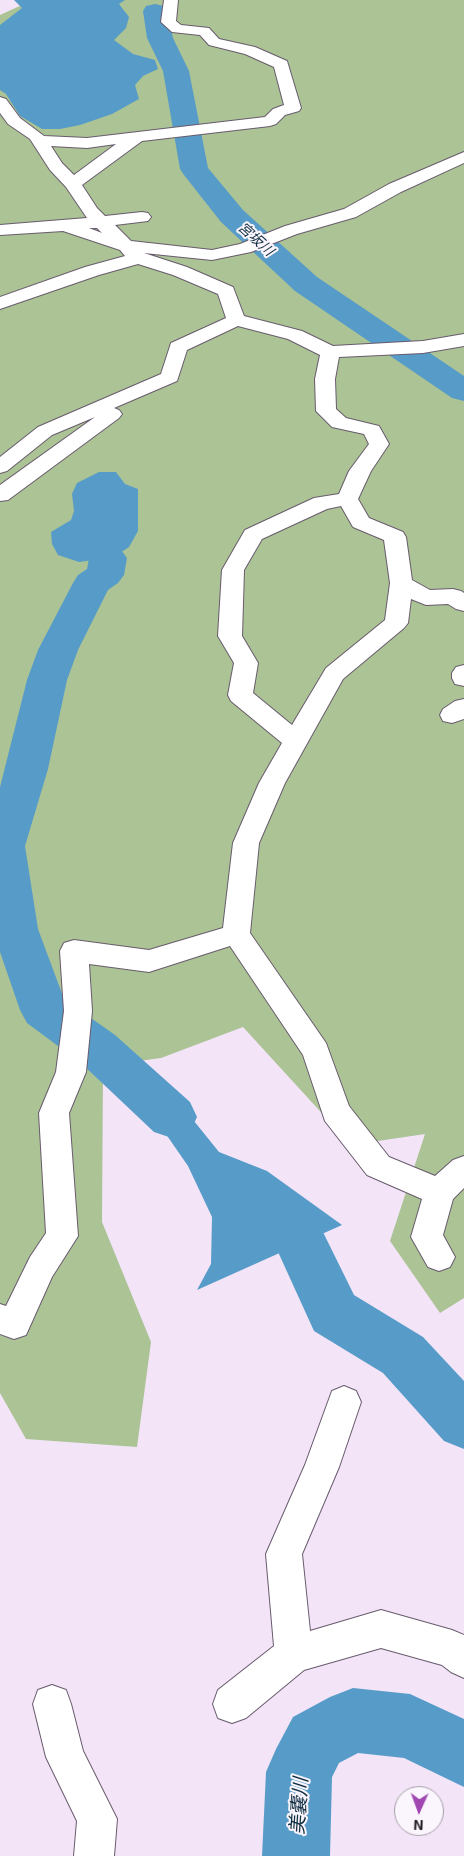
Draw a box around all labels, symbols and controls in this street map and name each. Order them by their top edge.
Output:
water label: 宮坂川 [235,219,277,259]
water label: 美嚢川 [286,1777,312,1835]
north arrow [394,1786,444,1836]
text: N [413,1817,424,1834]

